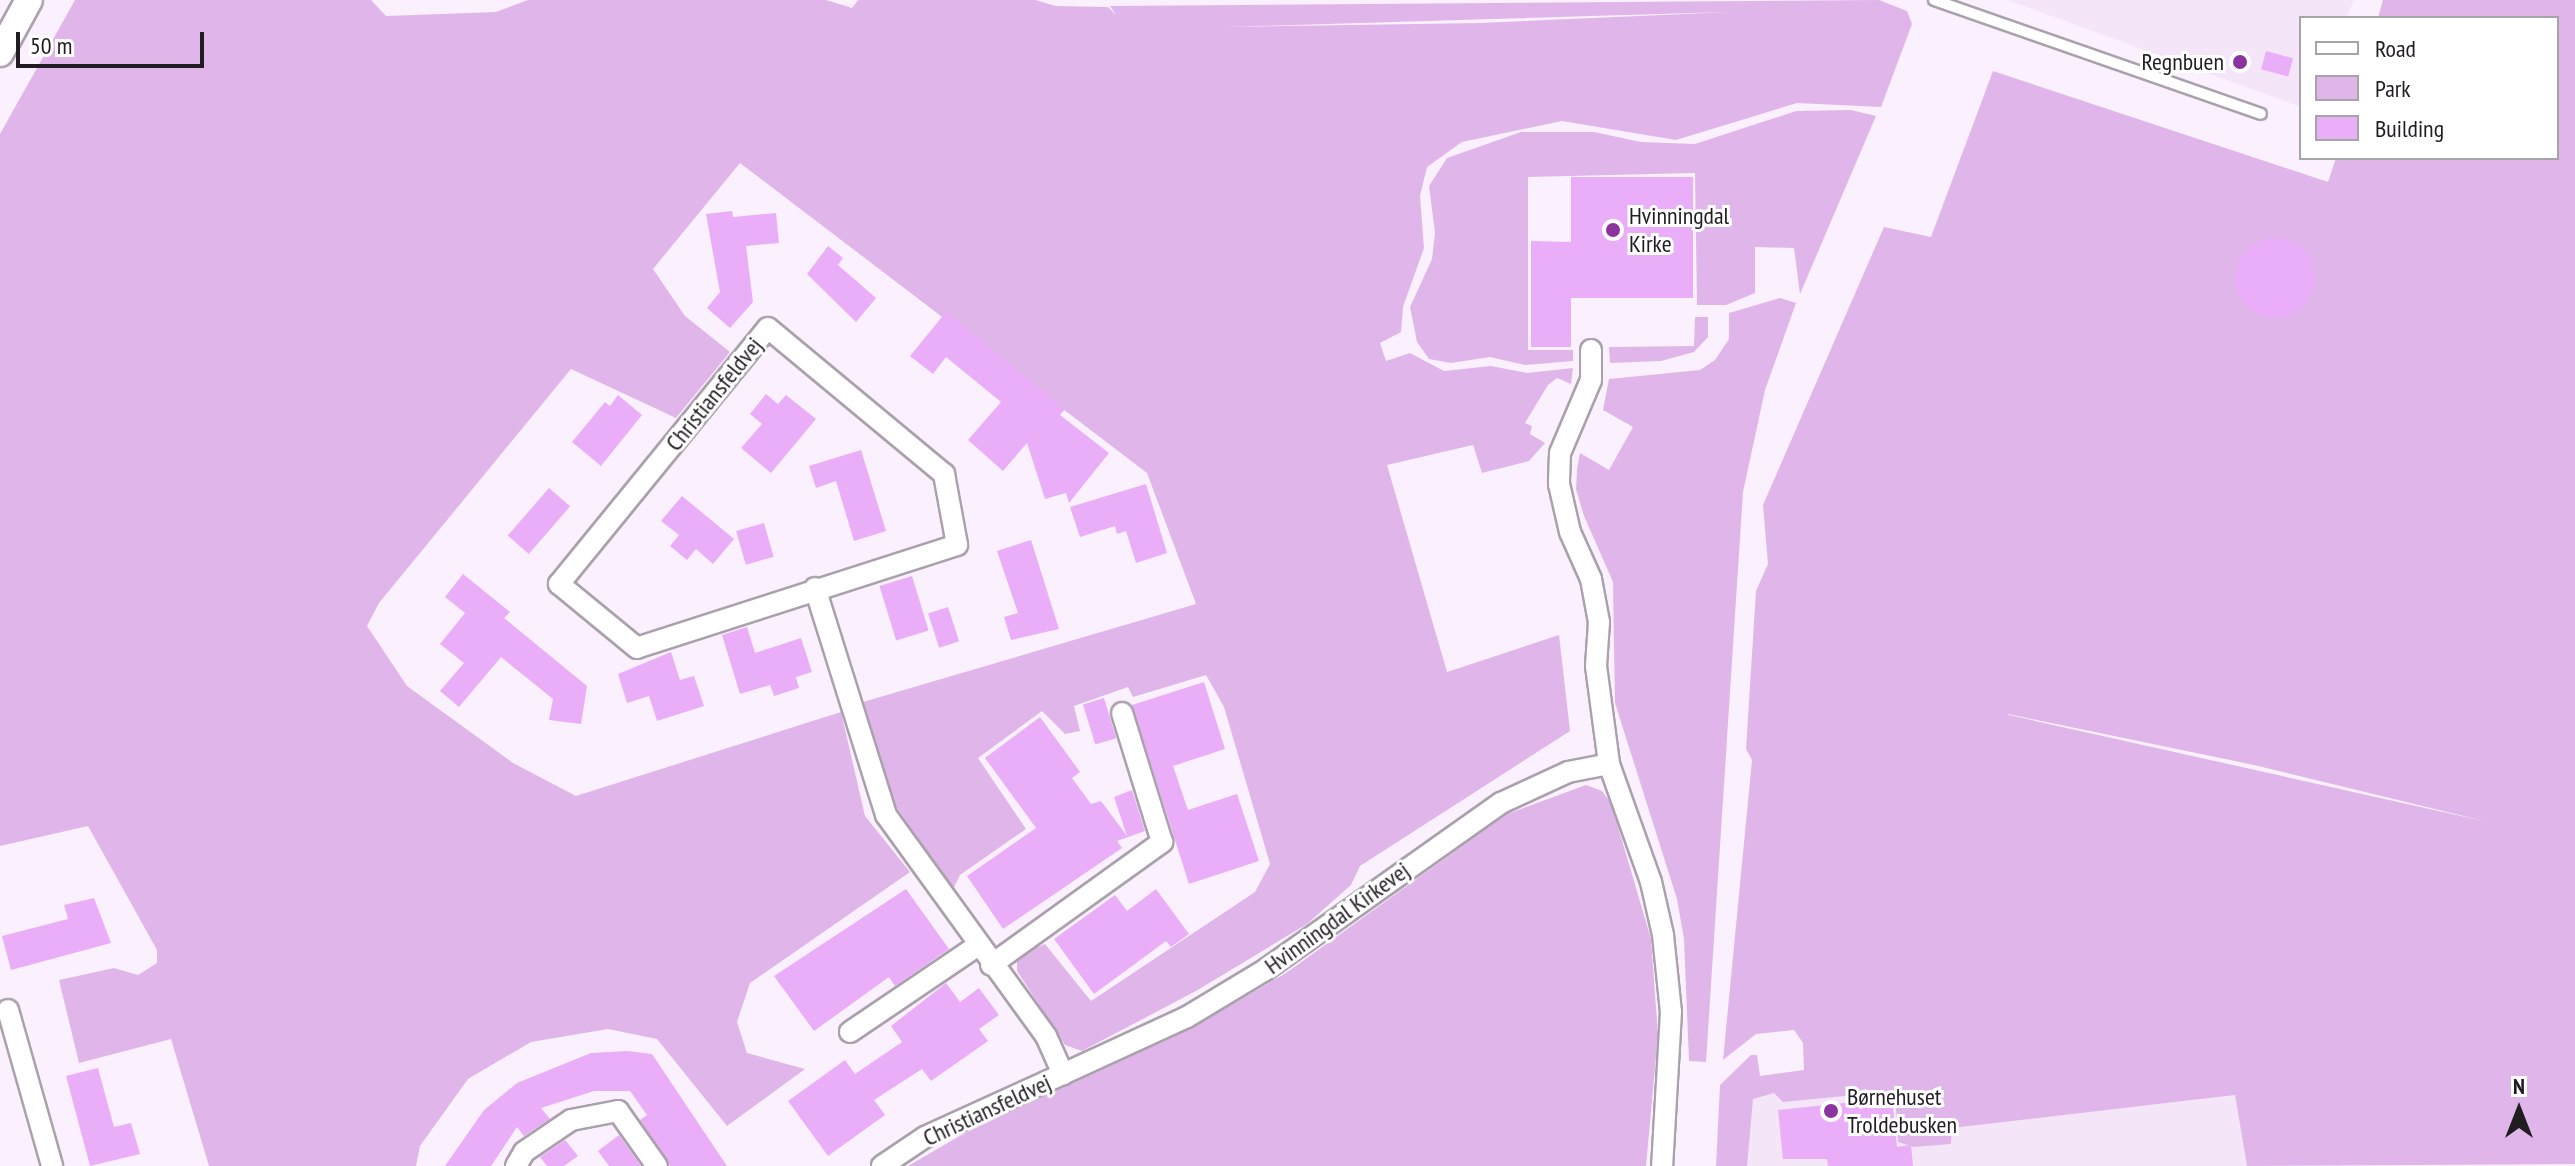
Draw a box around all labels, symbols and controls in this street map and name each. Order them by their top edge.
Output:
scale bar [20,16,208,66]
legend [2299,16,2559,160]
text: 50 m [30,30,72,61]
text: Road [2375,33,2416,64]
place label: Regnbuen [2142,48,2224,76]
marker: Regnbuen [2231,53,2249,71]
text: Park [2375,73,2411,104]
text: Building [2375,113,2444,144]
place label: Hvinningdal Kirke [1629,202,1729,258]
marker: Hvinningdal Kirke [1604,221,1622,239]
street label: Christiansfeldvej [659,331,769,457]
street label: Hvinningdal Kirkevej [1259,856,1415,980]
street label: Christiansfeldvej [918,1068,1056,1152]
north arrow [2479,1070,2559,1150]
text: N [2513,1072,2525,1100]
place label: Børnehuset Troldebusken [1847,1083,1957,1139]
marker: Børnehuset Troldebusken [1822,1102,1840,1120]

